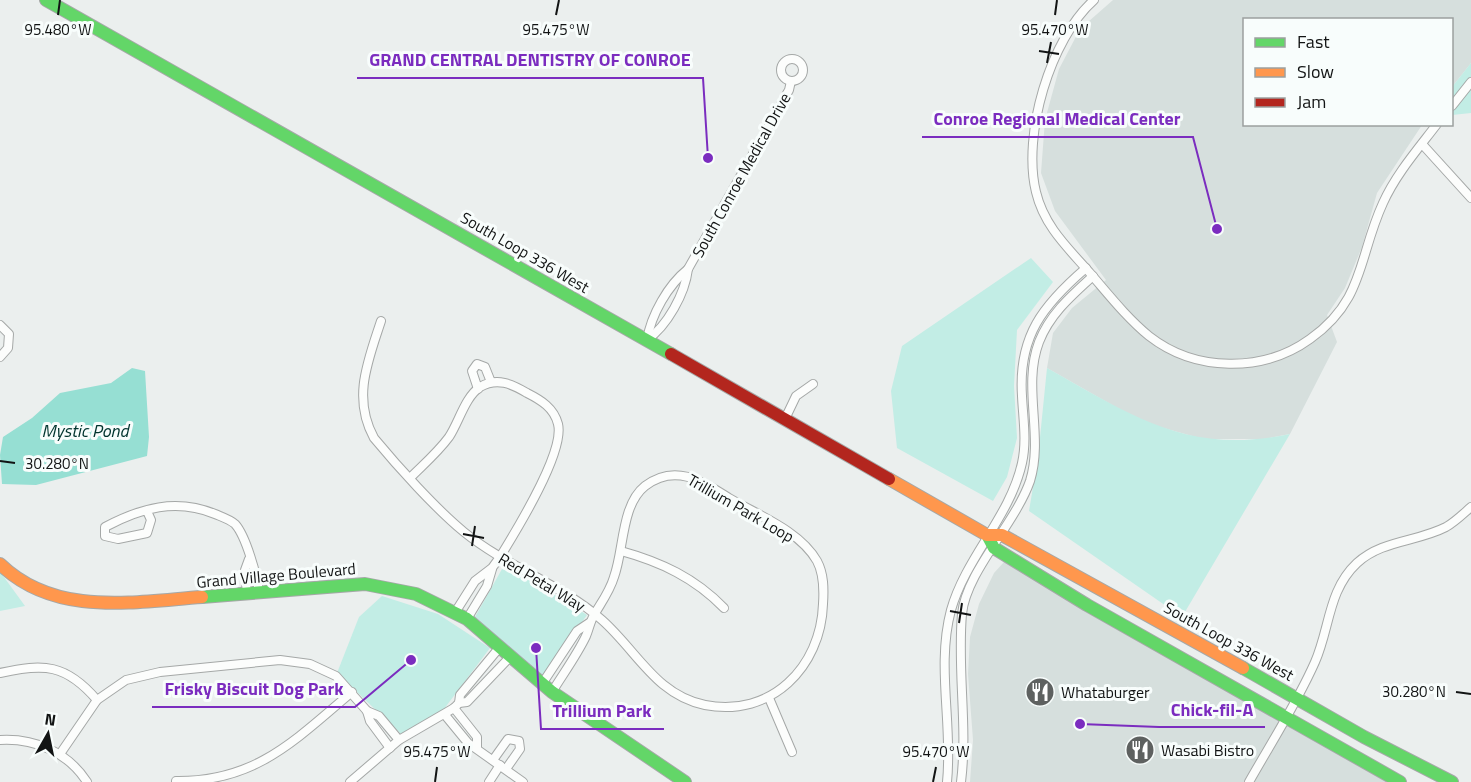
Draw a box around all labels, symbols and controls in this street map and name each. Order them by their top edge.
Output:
text: 95.480°W [25,18,91,41]
text: 95.475°W [523,18,589,41]
text: 95.470°W [1022,18,1088,41]
legend [1243,18,1453,126]
text: Fast [1297,28,1330,55]
callout: GRAND CENTRAL DENTISTRY OF CONROE [357,42,703,78]
text: GRAND CENTRAL DENTISTRY OF CONROE [369,46,691,73]
text: Slow [1297,58,1334,85]
street label: South Conroe Medical Drive [686,88,796,262]
text: Jam [1297,88,1326,115]
callout: Conroe Regional Medical Center [922,101,1193,137]
text: Conroe Regional Medical Center [934,105,1181,132]
street label: South Loop 336 West [456,205,594,299]
water label: Mystic Pond [41,417,131,444]
text: 30.280°N [25,452,89,475]
street label: Trillium Park Loop [683,468,799,548]
street label: Red Petal Way [494,547,590,618]
street label: Grand Village Boulevard [195,556,357,594]
street label: South Loop 336 West [1160,595,1299,687]
callout: Frisky Biscuit Dog Park [152,671,355,707]
text: Frisky Biscuit Dog Park [165,675,344,702]
restaurant icon: Whataburger [1024,676,1056,708]
place label: Whataburger [1061,680,1150,704]
text: 30.280°N [1382,680,1446,703]
callout: Chick-fil-A [1159,691,1265,727]
callout: Trillium Park [541,693,664,729]
text: Chick-fil-A [1171,696,1253,723]
text: Trillium Park [553,697,652,724]
north arrow [18,704,78,764]
text: N [43,706,58,732]
restaurant icon: Wasabi Bistro [1124,734,1156,766]
place label: Wasabi Bistro [1161,738,1254,762]
text: 95.475°W [404,740,470,763]
text: 95.470°W [903,740,969,763]

